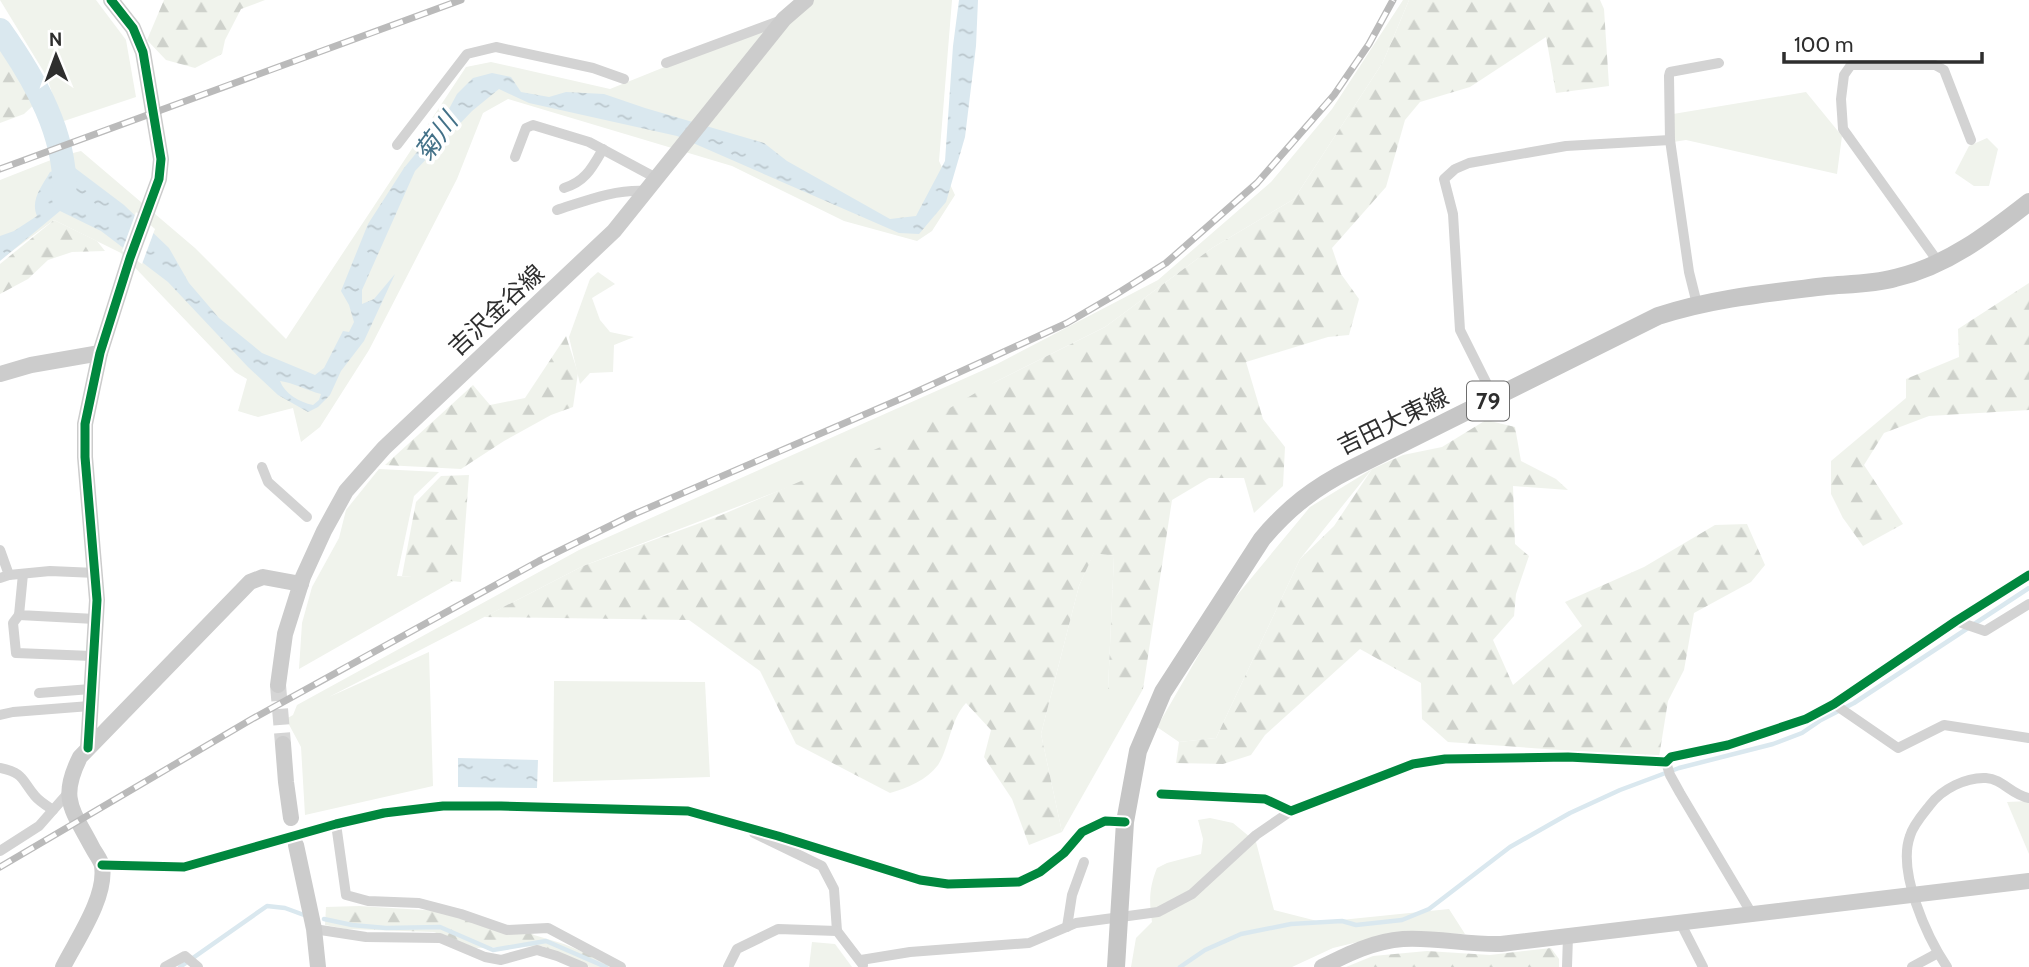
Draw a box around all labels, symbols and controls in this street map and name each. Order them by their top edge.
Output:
north arrow [21,21,91,91]
scale bar [1784,21,1982,65]
text: N [49,28,63,51]
text: 100 m [1794,32,1853,57]
water label: 菊川 [408,104,466,167]
street label: 吉沢金谷線 [442,258,550,362]
street label: 吉田大東線 [1333,382,1453,460]
road number: 79 [1467,382,1509,420]

